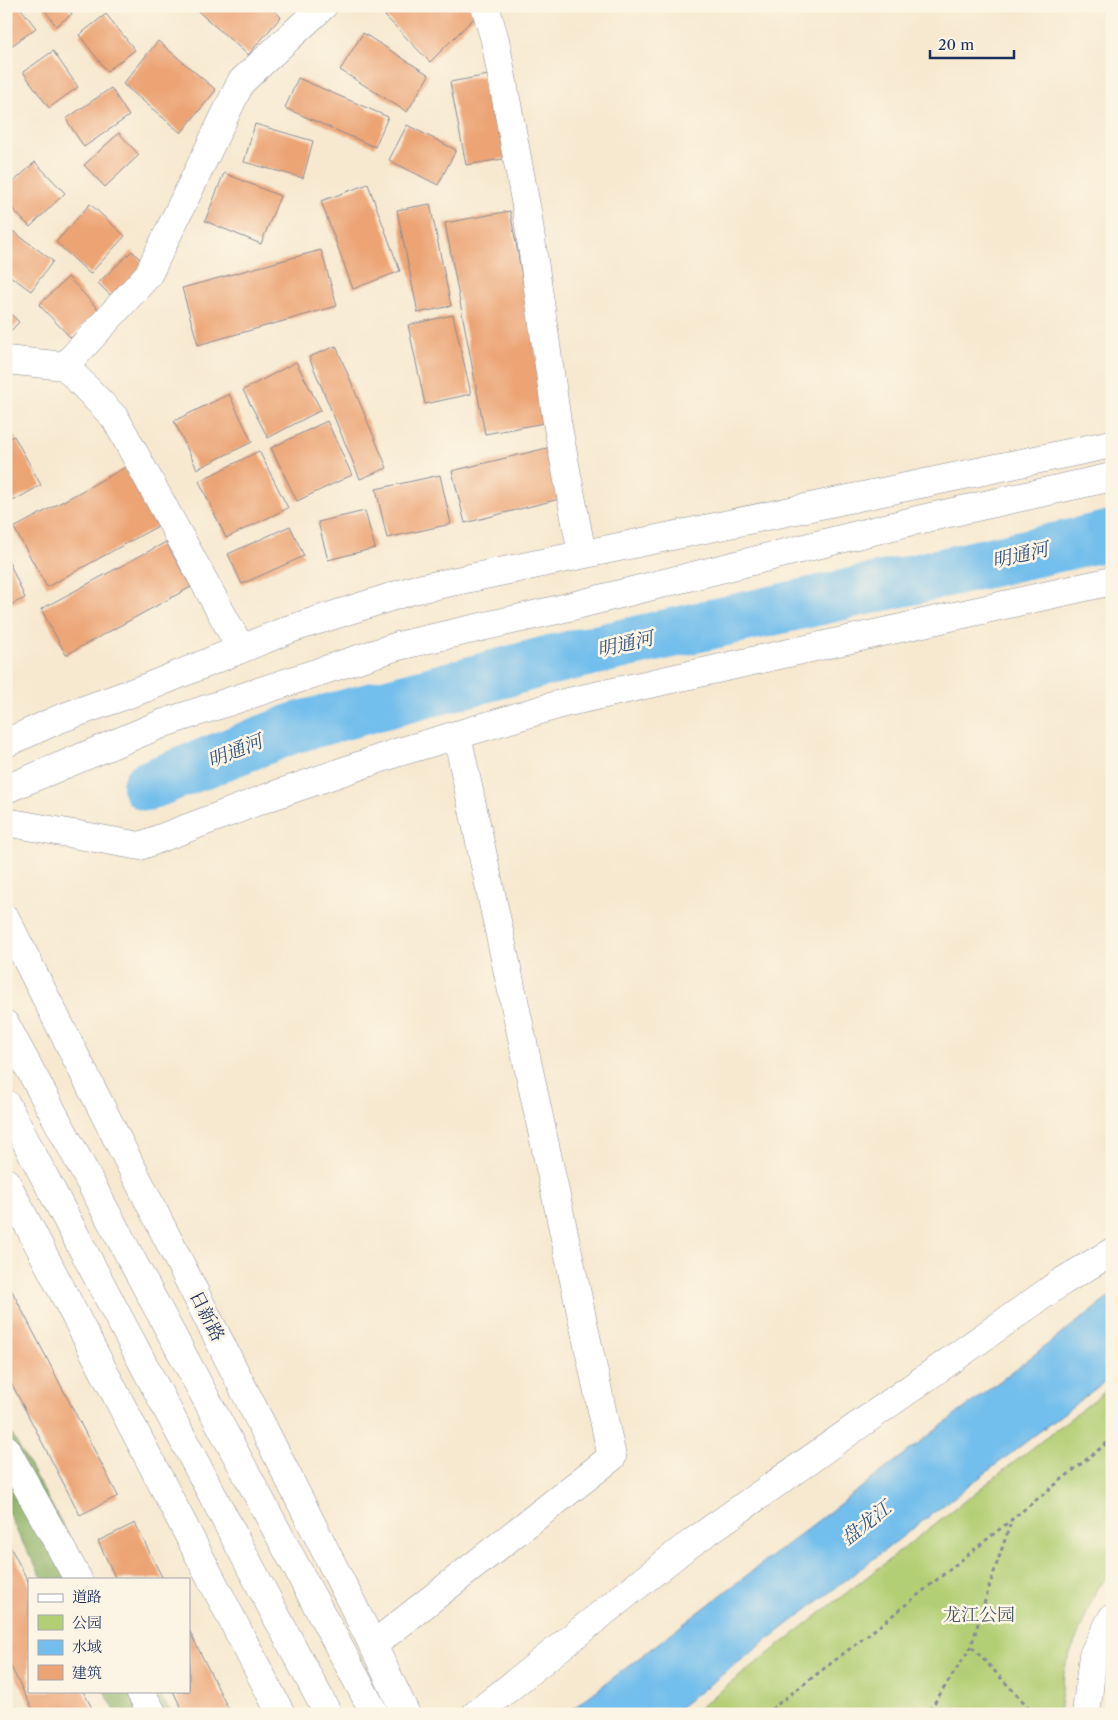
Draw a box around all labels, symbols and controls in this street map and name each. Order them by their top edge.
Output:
scale bar [930,28,1014,60]
text: 20 m [938,35,974,54]
water label: 明通河 [990,537,1053,573]
water label: 明通河 [595,626,658,662]
water label: 明通河 [204,729,269,772]
street label: 日新路 [185,1287,229,1345]
water label: 盘龙江 [836,1495,898,1550]
legend [28,1578,190,1692]
text: 道路 [72,1587,102,1606]
park label: 龙江公园 [943,1604,1015,1626]
text: 公园 [72,1613,102,1632]
text: 水域 [72,1637,102,1656]
text: 建筑 [72,1663,102,1682]

